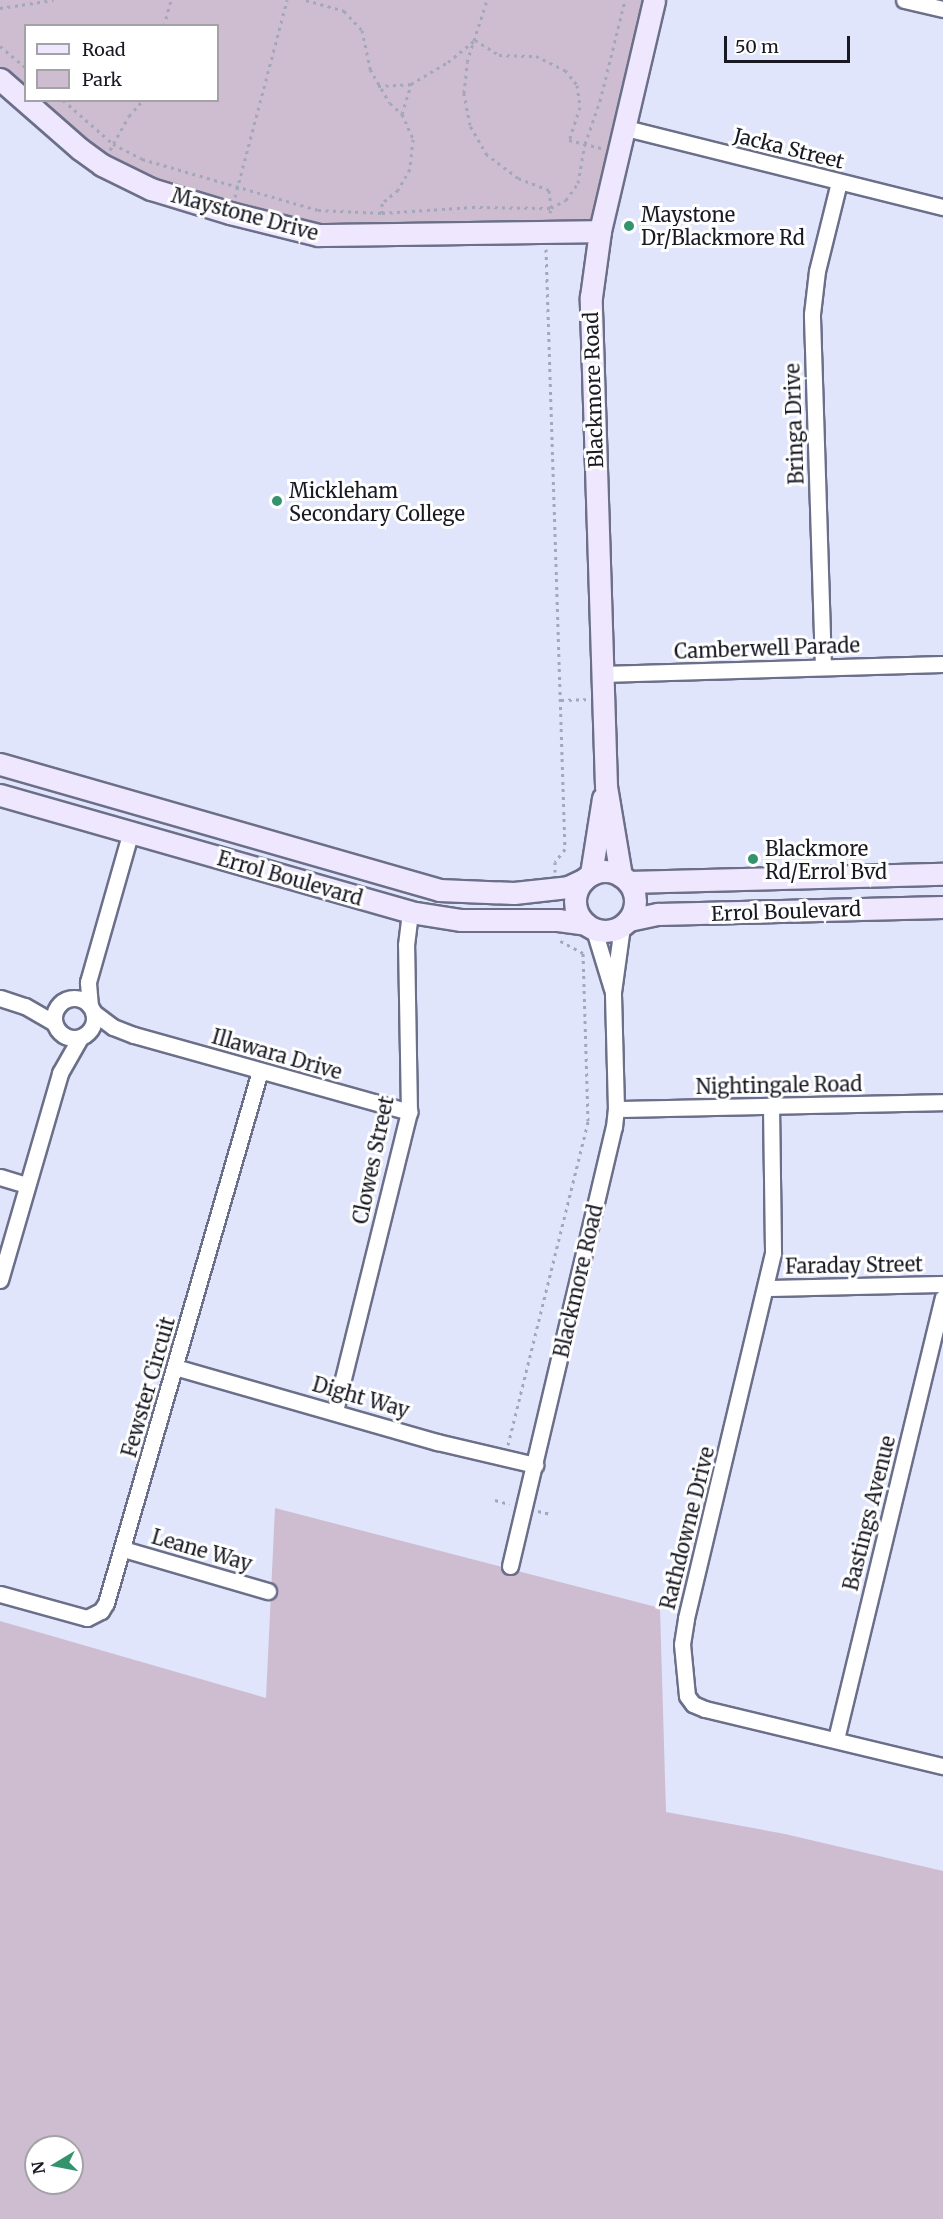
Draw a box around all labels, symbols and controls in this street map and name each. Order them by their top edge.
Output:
legend [24,24,219,102]
scale bar [727,24,853,62]
text: 50 m [735,35,779,58]
text: Road [82,38,126,61]
text: Park [82,68,122,91]
street label: Jacka Street [731,123,847,173]
street label: Maystone Drive [169,183,321,245]
place label: Maystone Dr/Blackmore Rd [641,202,805,249]
marker: Maystone Dr/Blackmore Rd [622,219,636,233]
street label: Blackmore Road [578,311,608,469]
street label: Bringa Drive [780,363,808,485]
place label: Mickleham Secondary College [289,478,465,525]
marker: Mickleham Secondary College [270,494,284,508]
street label: Camberwell Parade [674,633,860,663]
place label: Blackmore Rd/Errol Bvd [765,836,887,883]
street label: Errol Boulevard [215,846,365,910]
marker: Blackmore Rd/Errol Bvd [746,852,760,866]
street label: Errol Boulevard [711,896,861,926]
street label: Illawara Drive [209,1024,345,1084]
street label: Nightingale Road [695,1072,863,1098]
street label: Clowes Street [348,1094,398,1226]
street label: Blackmore Road [549,1202,607,1360]
street label: Faraday Street [785,1252,923,1278]
street label: Fewster Circuit [117,1314,179,1460]
street label: Dight Way [310,1372,412,1422]
street label: Bastings Avenue [838,1433,900,1593]
street label: Rathdowne Drive [655,1444,719,1612]
street label: Leane Way [149,1524,255,1576]
north arrow [24,2135,84,2195]
text: N [27,2160,49,2176]

